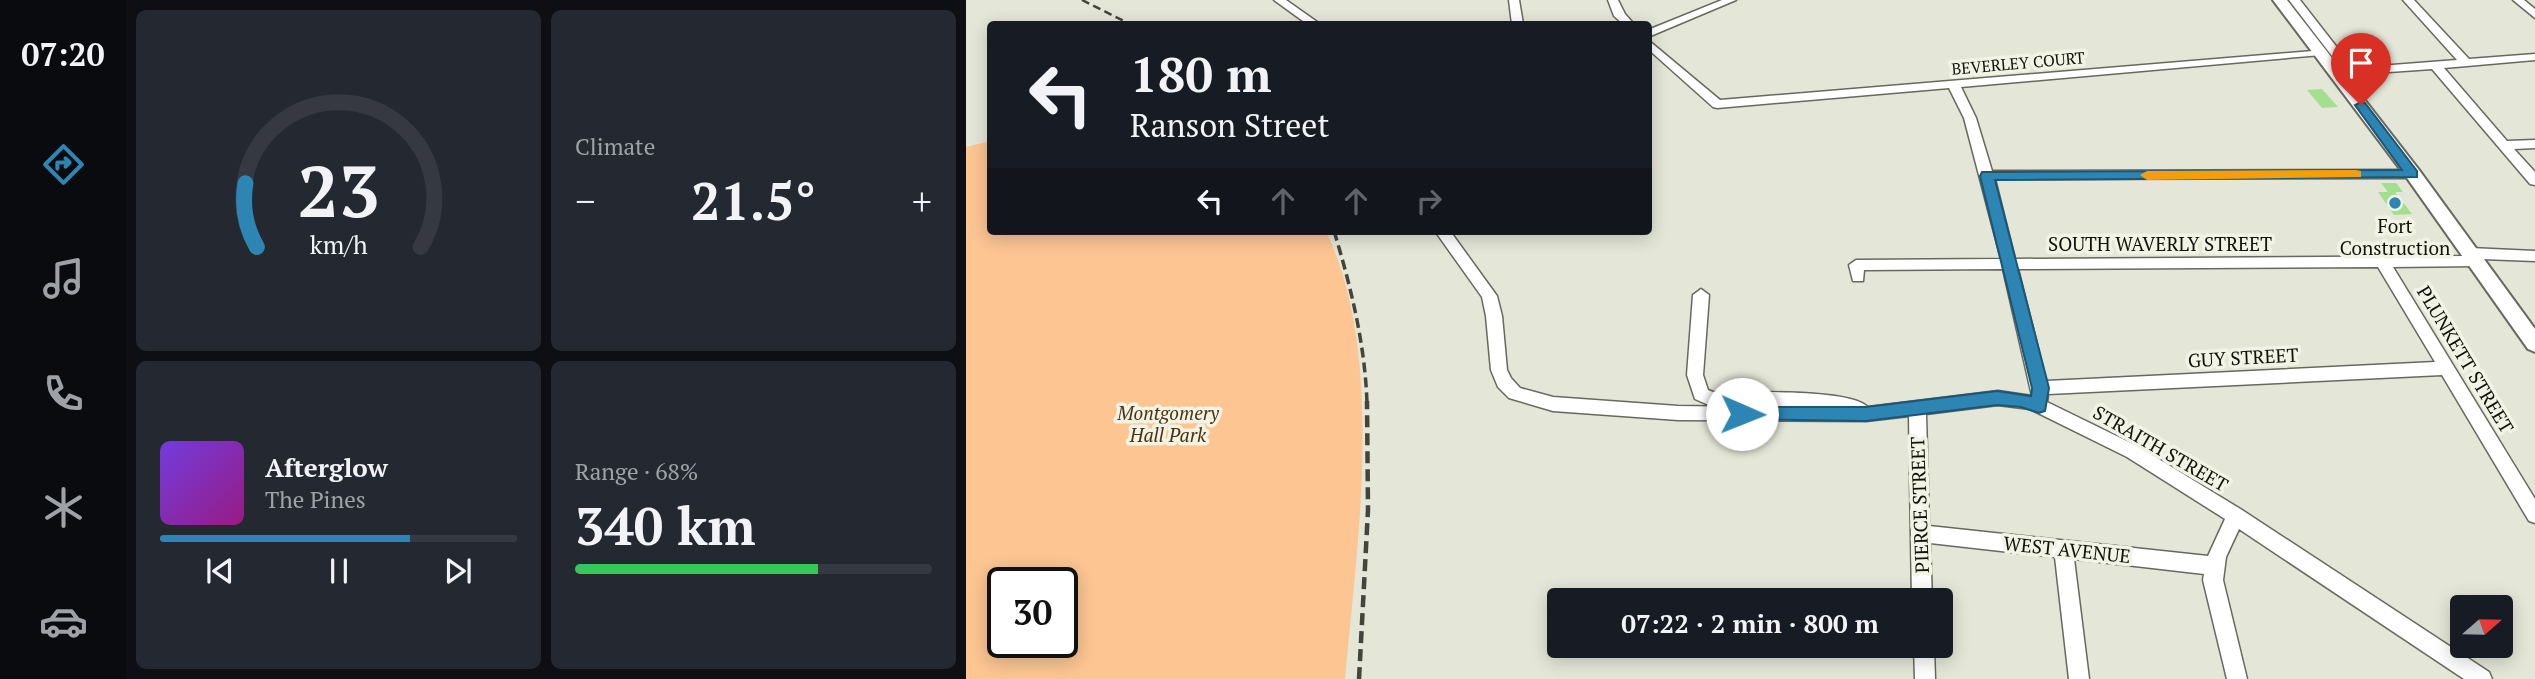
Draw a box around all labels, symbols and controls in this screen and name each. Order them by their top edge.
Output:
text: 07:20 [21,33,105,75]
pin [2331,33,2391,105]
text: 180 m [1130,41,1272,106]
icon: arrive [2342,44,2380,82]
street label: BEVERLEY COURT [1950,46,2086,80]
icon: left [1015,49,1106,140]
text: Ranson Street [1130,104,1329,146]
text: Climate [575,131,655,162]
icon: directions [39,140,88,189]
text: 23 [297,141,380,238]
text: 21.5° [691,166,816,235]
text: − [575,176,595,226]
text: + [912,176,932,226]
icon: left [1191,182,1229,220]
icon: ahead [1264,182,1302,220]
icon: ahead [1337,182,1375,220]
icon: right [1410,182,1448,220]
marker: Fort Construction [2387,195,2403,211]
place label: Fort Construction [2340,213,2450,260]
text: km/h [310,227,368,260]
street label: SOUTH WAVERLY STREET [2048,231,2272,256]
icon: music [39,254,88,303]
street label: PLUNKETT STREET [2412,281,2520,438]
street label: GUY STREET [2187,342,2299,372]
icon: phone [39,369,88,418]
position arrow [1705,377,1779,451]
street label: STRAITH STREET [2089,399,2233,497]
park label: Montgomery Hall Park [1116,400,1220,447]
street label: PIERCE STREET [1904,436,1934,574]
text: Afterglow [265,450,388,484]
text: Range · 68% [575,456,698,487]
icon: climate [39,483,88,532]
text: The Pines [265,484,366,515]
text: 340 km [575,491,756,560]
street label: WEST AVENUE [2002,530,2132,568]
icon: previous [201,552,239,590]
icon: pause [320,552,358,590]
icon: next [439,552,477,590]
speed limit sign: 30 [987,567,1078,658]
north arrow [2450,595,2513,658]
map controls [2450,595,2513,658]
icon: car [39,597,88,646]
text: 07:22 · 2 min · 800 m [1621,606,1879,640]

